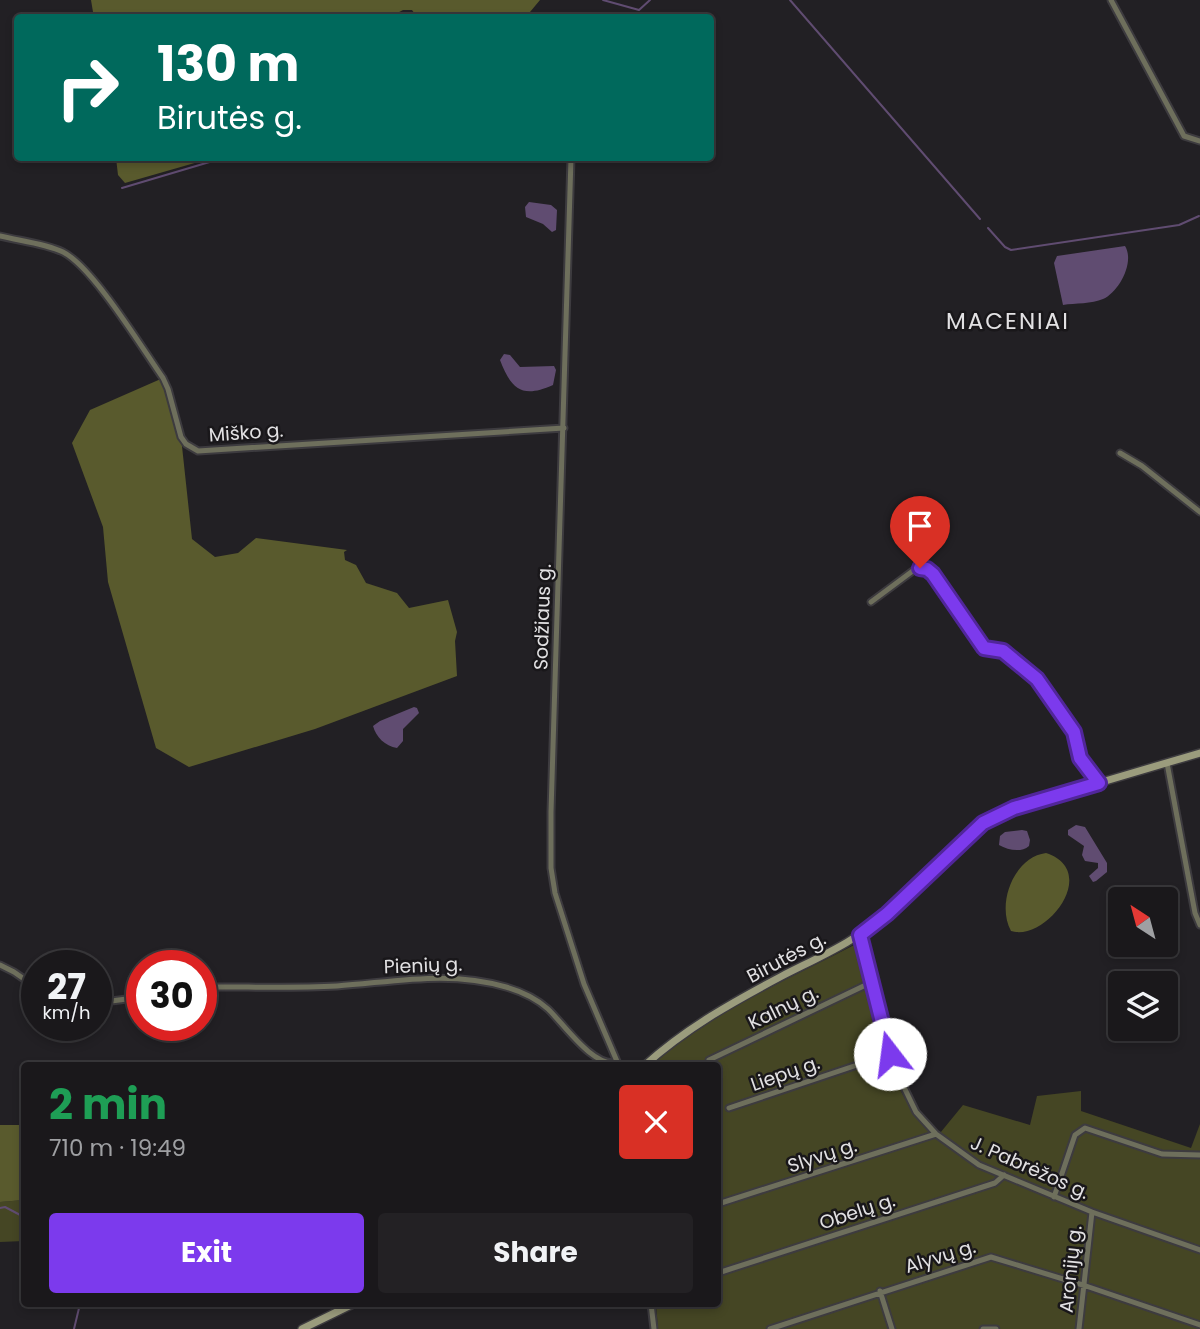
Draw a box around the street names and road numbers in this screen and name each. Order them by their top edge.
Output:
street label: Miško g. [208,416,284,449]
street label: Sodžiaus g. [527,563,558,671]
street label: Birutės g. [742,925,831,990]
street label: Pienių g. [383,951,463,980]
street label: Kalnų g. [744,979,823,1036]
street label: Liepų g. [747,1049,823,1098]
street label: J. Pabrėžos g. [966,1129,1093,1206]
street label: Slyvų g. [784,1132,860,1179]
street label: Obelų g. [816,1187,899,1236]
street label: Aronijų g. [1052,1224,1089,1314]
street label: Alyvų g. [901,1233,979,1280]

